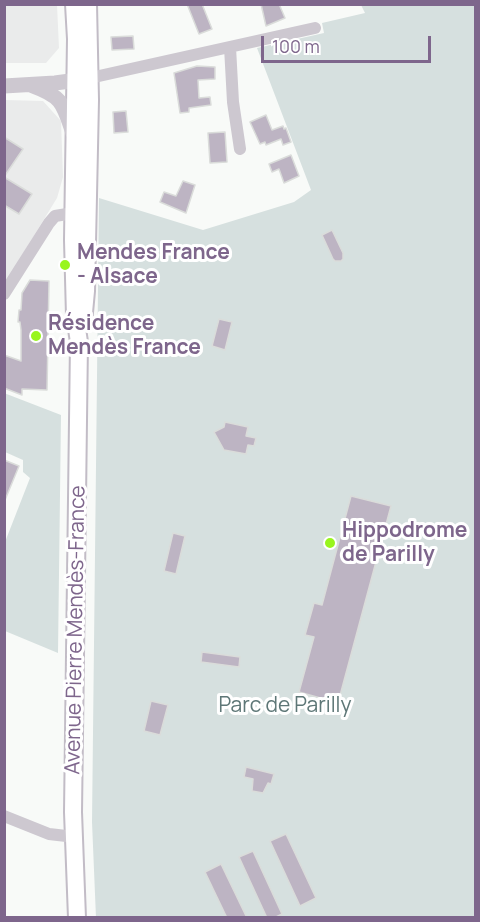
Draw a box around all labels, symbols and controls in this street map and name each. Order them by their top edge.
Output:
scale bar [264,24,434,62]
text: 100 m [272,34,320,58]
place label: Mendes France - Alsace [77,240,230,290]
marker: Mendes France - Alsace [58,258,72,272]
place label: Résidence Mendès France [48,311,201,361]
marker: Résidence Mendès France [29,329,43,343]
street label: Avenue Pierre Mendès-France [61,485,91,775]
place label: Hippodrome de Parilly [342,518,467,568]
marker: Hippodrome de Parilly [323,536,337,550]
park label: Parc de Parilly [218,693,352,719]

